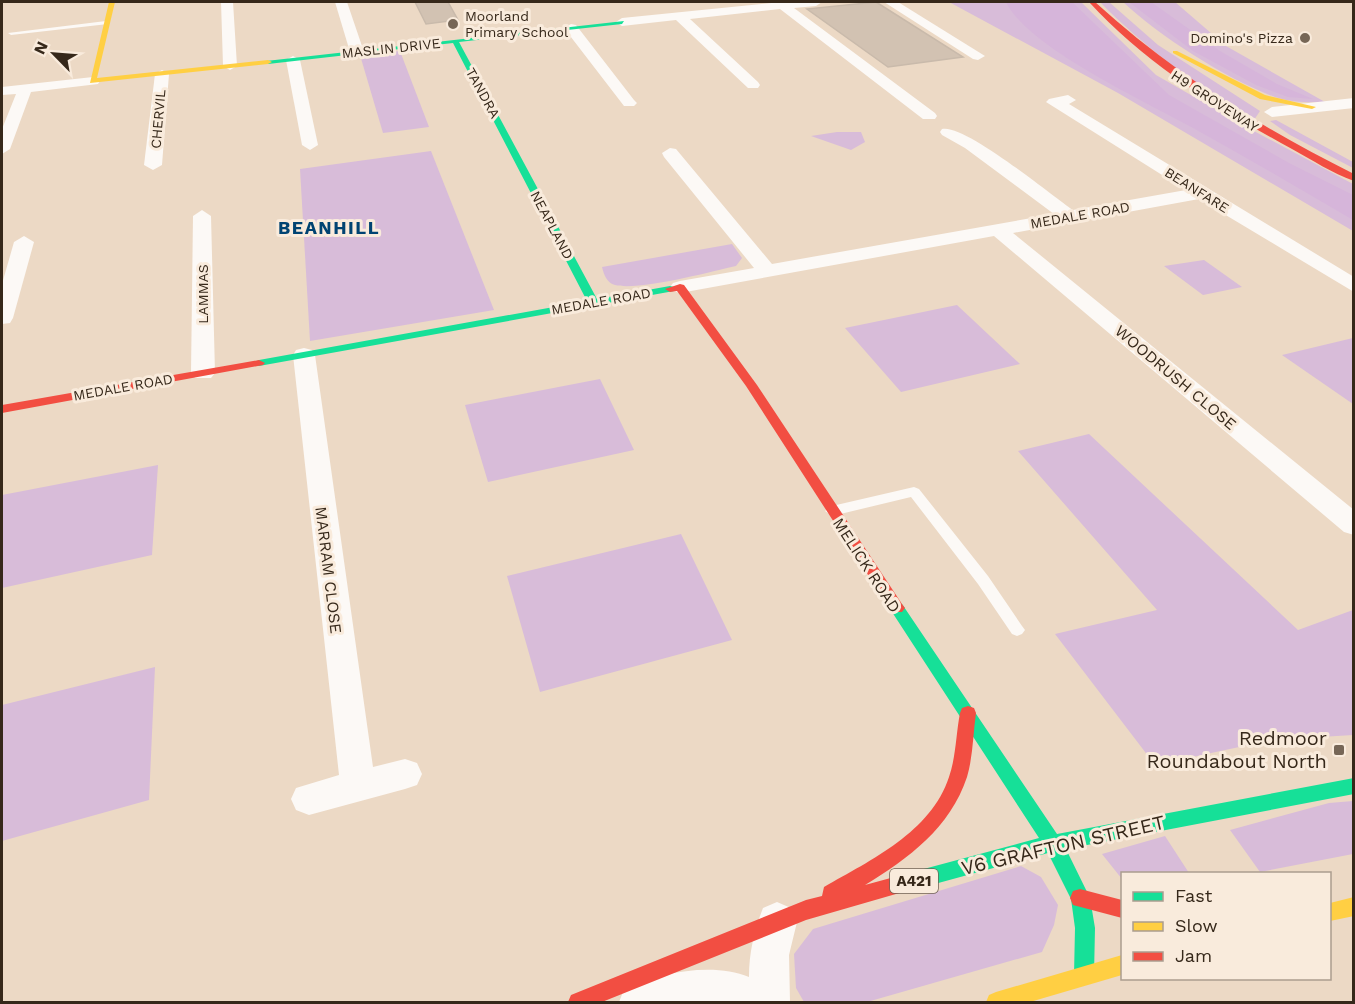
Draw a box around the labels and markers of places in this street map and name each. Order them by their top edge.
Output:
place label: Moorland Primary School [465,8,569,40]
marker: Moorland Primary School [446,17,460,31]
place label: Domino's Pizza [1190,30,1293,46]
marker: Domino's Pizza [1298,31,1312,45]
place label: Redmoor Roundabout North [1147,726,1327,773]
marker: Redmoor Roundabout North [1332,743,1346,757]

